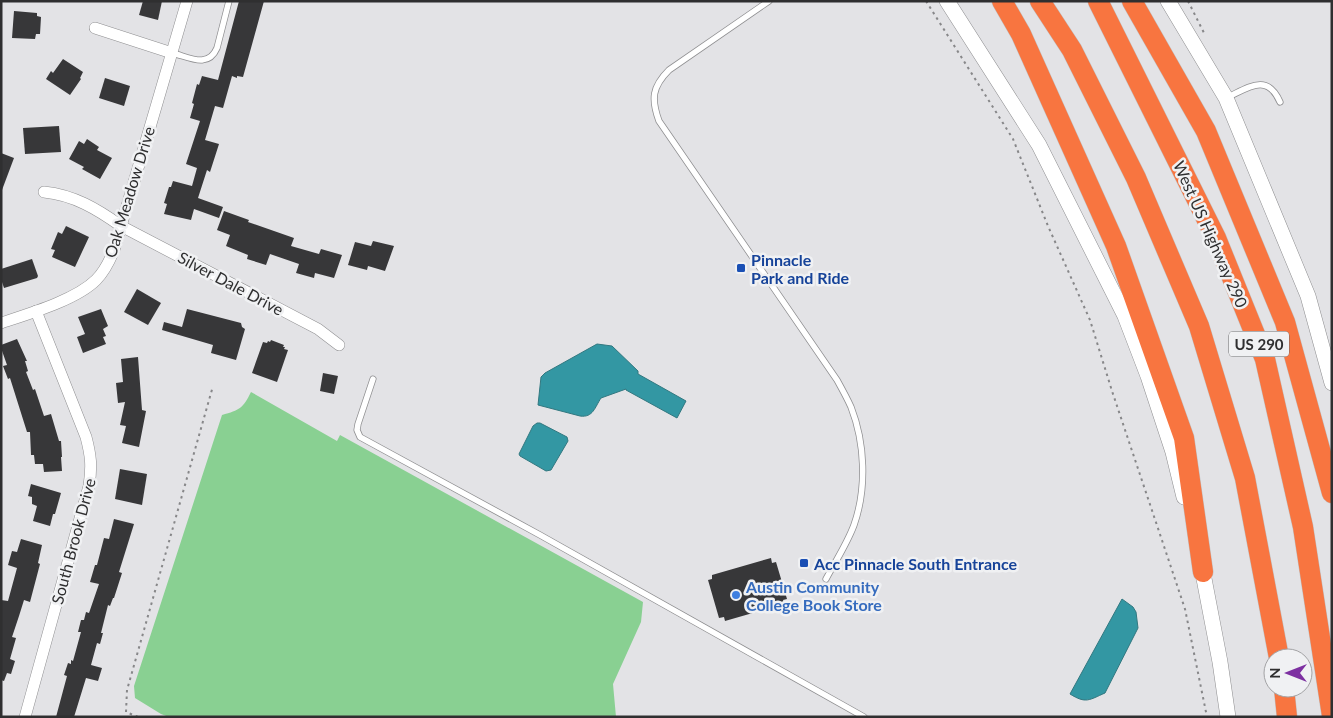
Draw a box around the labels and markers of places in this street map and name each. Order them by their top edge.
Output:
place label: Pinnacle Park and Ride [751,250,850,287]
marker: Pinnacle Park and Ride [735,262,747,274]
place label: Acc Pinnacle South Entrance [813,554,1018,573]
marker: Acc Pinnacle South Entrance [798,557,810,569]
place label: Austin Community College Book Store [745,577,882,614]
marker: Austin Community College Book Store [730,589,742,601]

